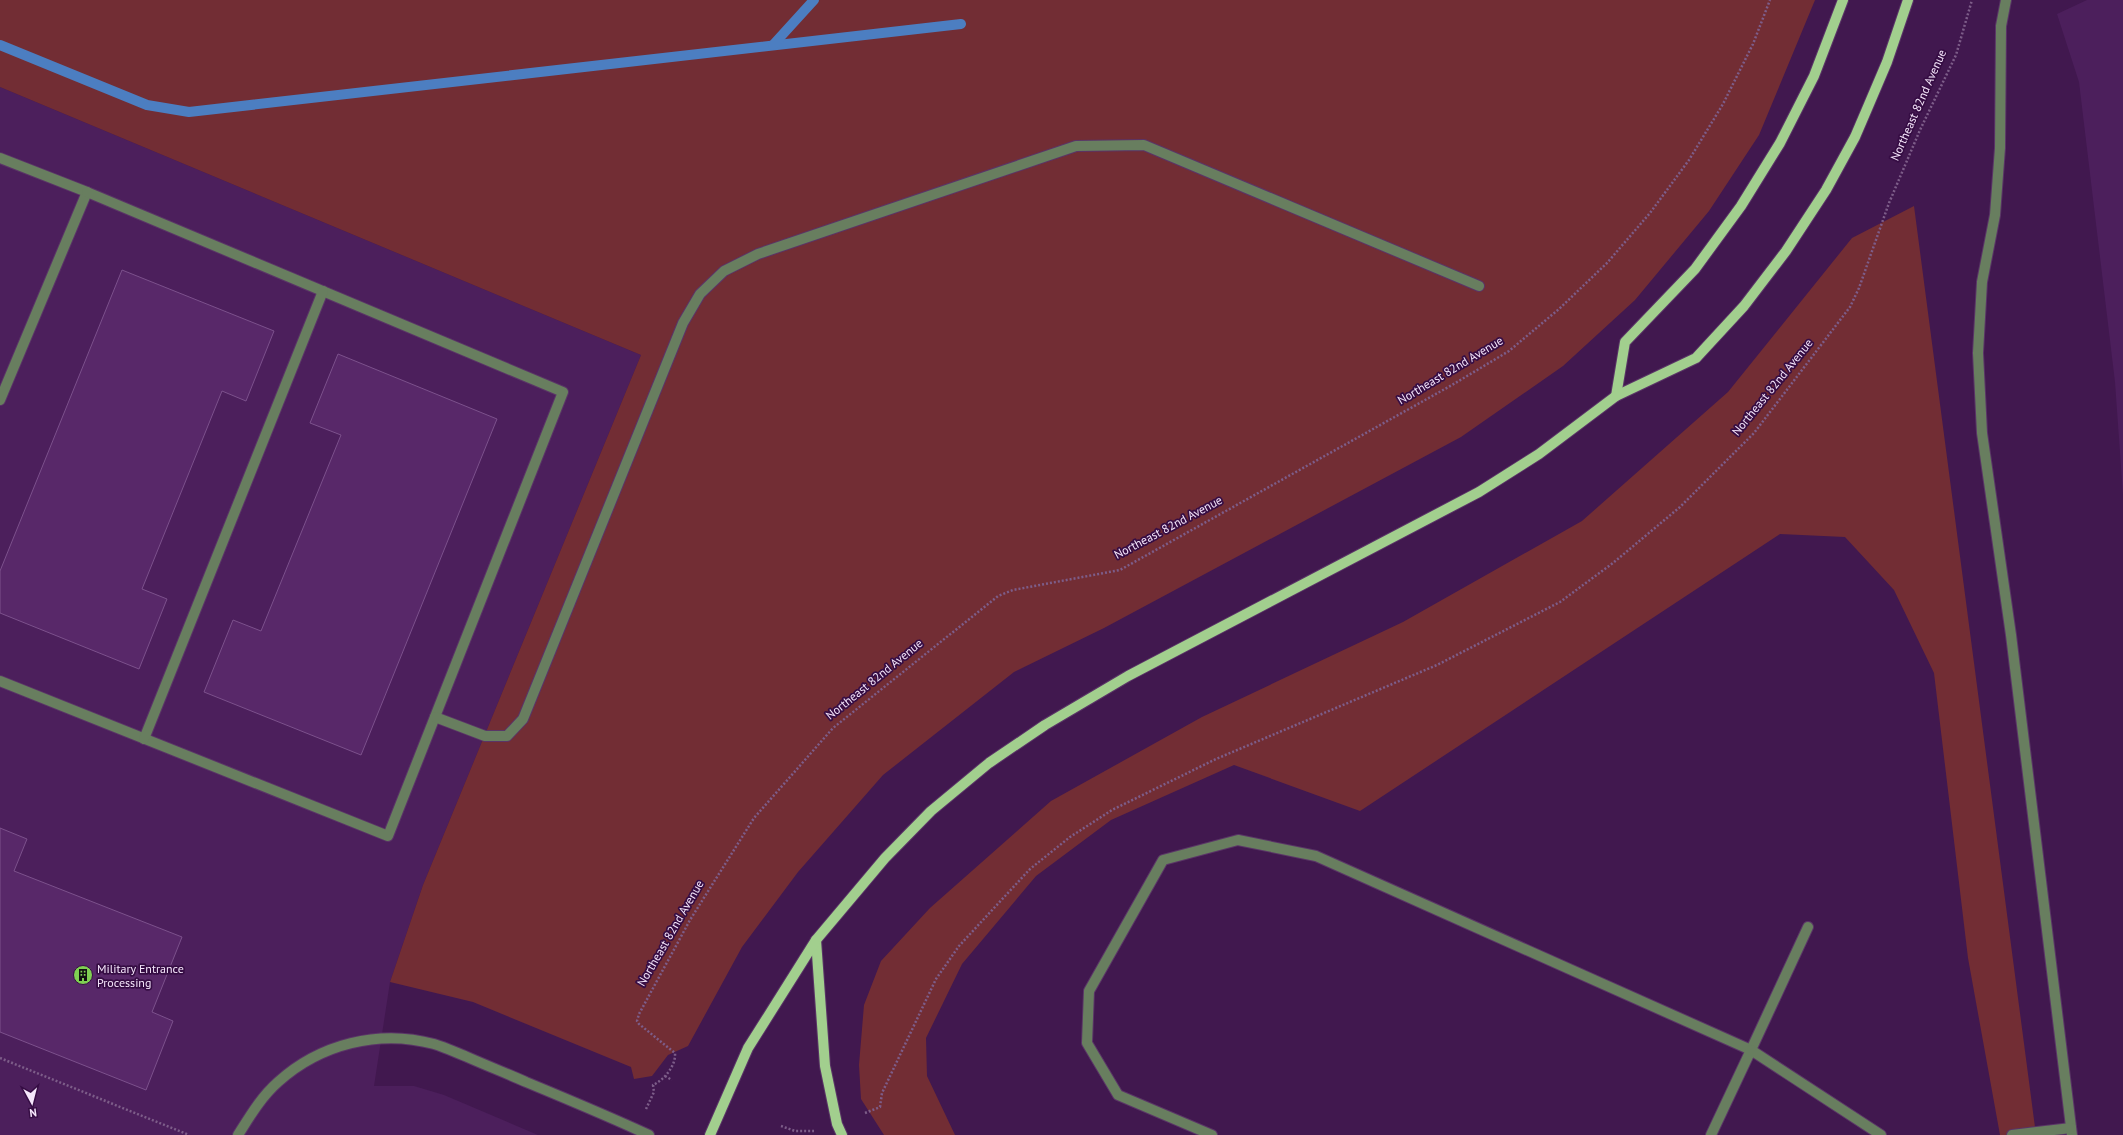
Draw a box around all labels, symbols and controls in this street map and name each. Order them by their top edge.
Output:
street label: Northeast 82nd Avenue [1887,47,1949,163]
street label: Northeast 82nd Avenue [1395,333,1505,407]
street label: Northeast 82nd Avenue [1728,336,1816,438]
street label: Northeast 82nd Avenue [1111,492,1225,562]
street label: Northeast 82nd Avenue [823,635,925,723]
street label: Northeast 82nd Avenue [633,877,707,989]
place label: Military Entrance Processing [97,961,184,990]
building icon: Military Entrance Processing [72,964,94,986]
north arrow [12,1083,52,1123]
text: N [29,1106,38,1120]

